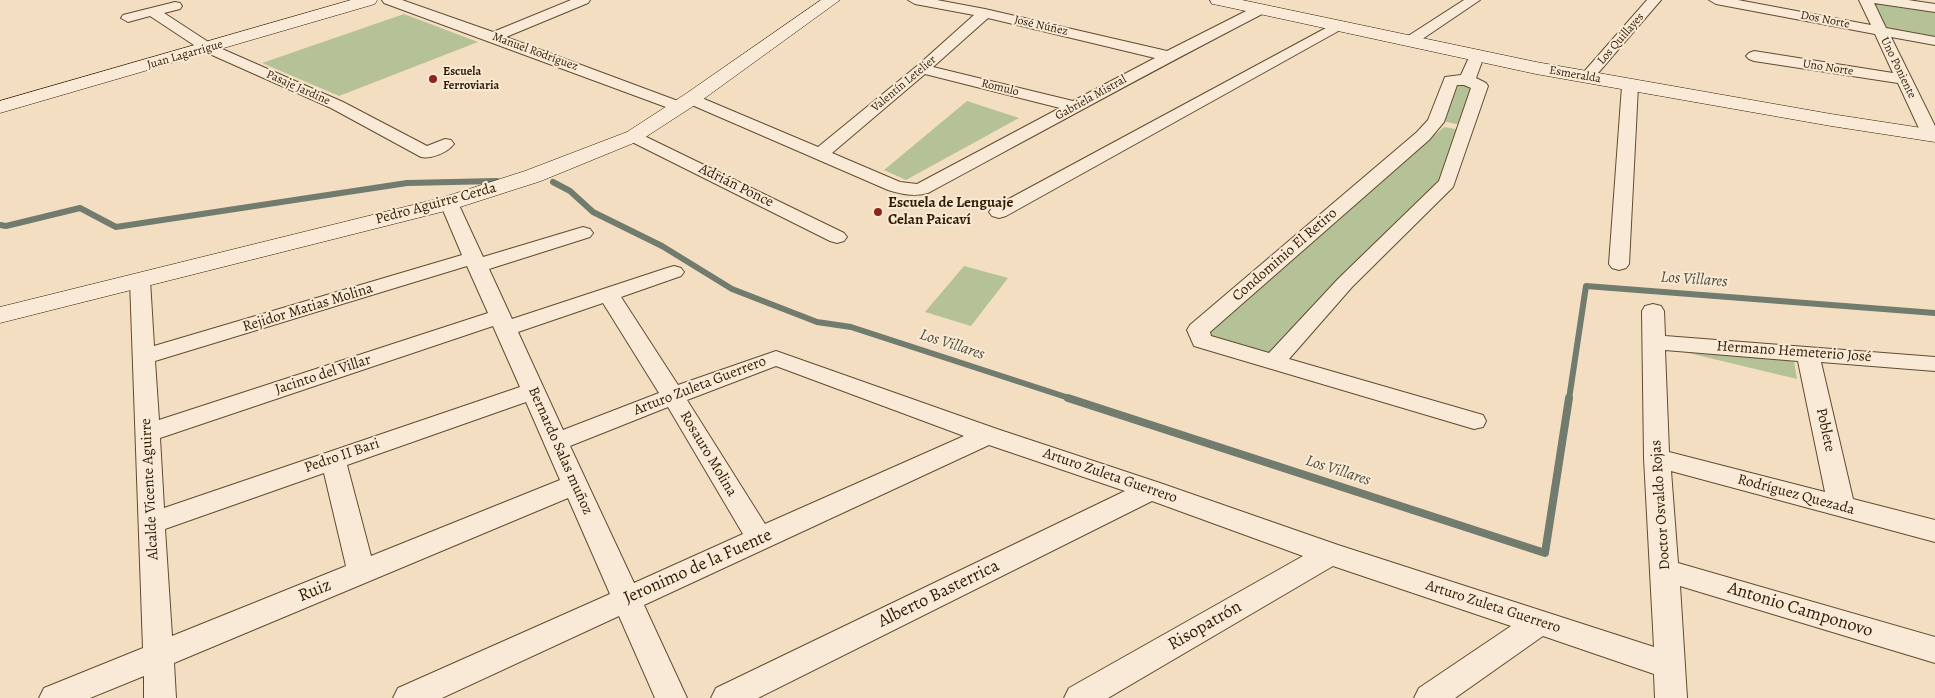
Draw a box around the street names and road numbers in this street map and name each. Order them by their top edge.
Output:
street label: Dos Norte [1799,8,1851,32]
street label: Los Quillayes [1595,10,1647,68]
street label: José Núñez [1013,13,1069,39]
street label: Manuel Rodríguez [490,30,580,74]
street label: Uno Poniente [1877,35,1919,101]
street label: Juan Lagarrigue [145,37,225,73]
street label: Valentín Letelier [869,53,939,115]
street label: Uno Norte [1802,57,1854,79]
street label: Esmeralda [1548,63,1602,87]
street label: Pasaje Jardine [264,67,332,109]
street label: Gabriela Mistral [1053,73,1129,123]
street label: Romulo [980,76,1020,100]
street label: Adrián Ponce [696,160,776,212]
street label: Pedro Aguirre Cerda [374,179,498,229]
street label: Condominio El Retiro [1229,205,1341,305]
street label: Rejidor Matias Molina [241,280,375,336]
street label: Hermano Hemeterio José [1716,338,1872,366]
street label: Jacinto del Villar [273,351,373,399]
street label: Arturo Zuleta Guerrero [631,352,769,420]
street label: Bernardo Salas muñoz [524,384,596,518]
street label: Poblete [1812,406,1838,454]
street label: Rosauro Molina [675,408,741,500]
street label: Alcalde Vicente Aguirre [137,418,163,560]
street label: Pedro II Bari [302,435,382,477]
street label: Doctor Osvaldo Rojas [1647,439,1675,571]
street label: Arturo Zuleta Guerrero [1041,445,1179,507]
street label: Rodríguez Quezada [1735,471,1857,519]
street label: Jeronimo de la Fuente [621,525,775,609]
street label: Alberto Basterrica [875,555,1003,633]
street label: Ruiz [295,575,335,607]
street label: Arturo Zuleta Guerrero [1423,577,1563,637]
street label: Antonio Camponovo [1725,578,1875,642]
street label: Risopatrón [1164,596,1246,656]

